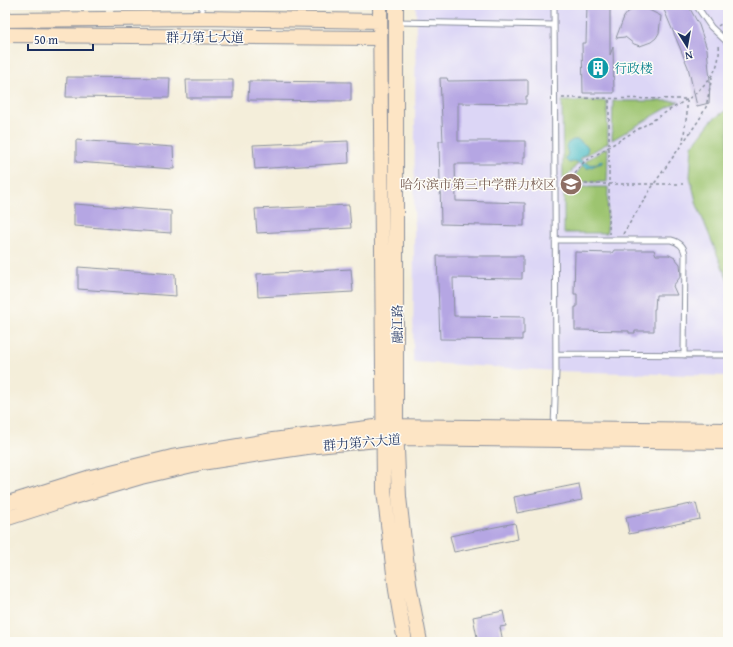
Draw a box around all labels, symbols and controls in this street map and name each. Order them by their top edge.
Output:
scale bar [28,26,93,52]
north arrow [667,26,707,66]
street label: 群力第七大道 [166,28,244,47]
text: 50 m [34,31,58,48]
text: N [683,47,694,64]
building icon: 行政楼 [585,55,611,81]
place label: 行政楼 [614,59,653,78]
school or university icon: 哈尔滨市第三中学群力校区 [558,171,584,197]
place label: 哈尔滨市第三中学群力校区 [400,175,556,194]
street label: 融江路 [388,304,407,344]
street label: 群力第六大道 [322,430,402,455]

